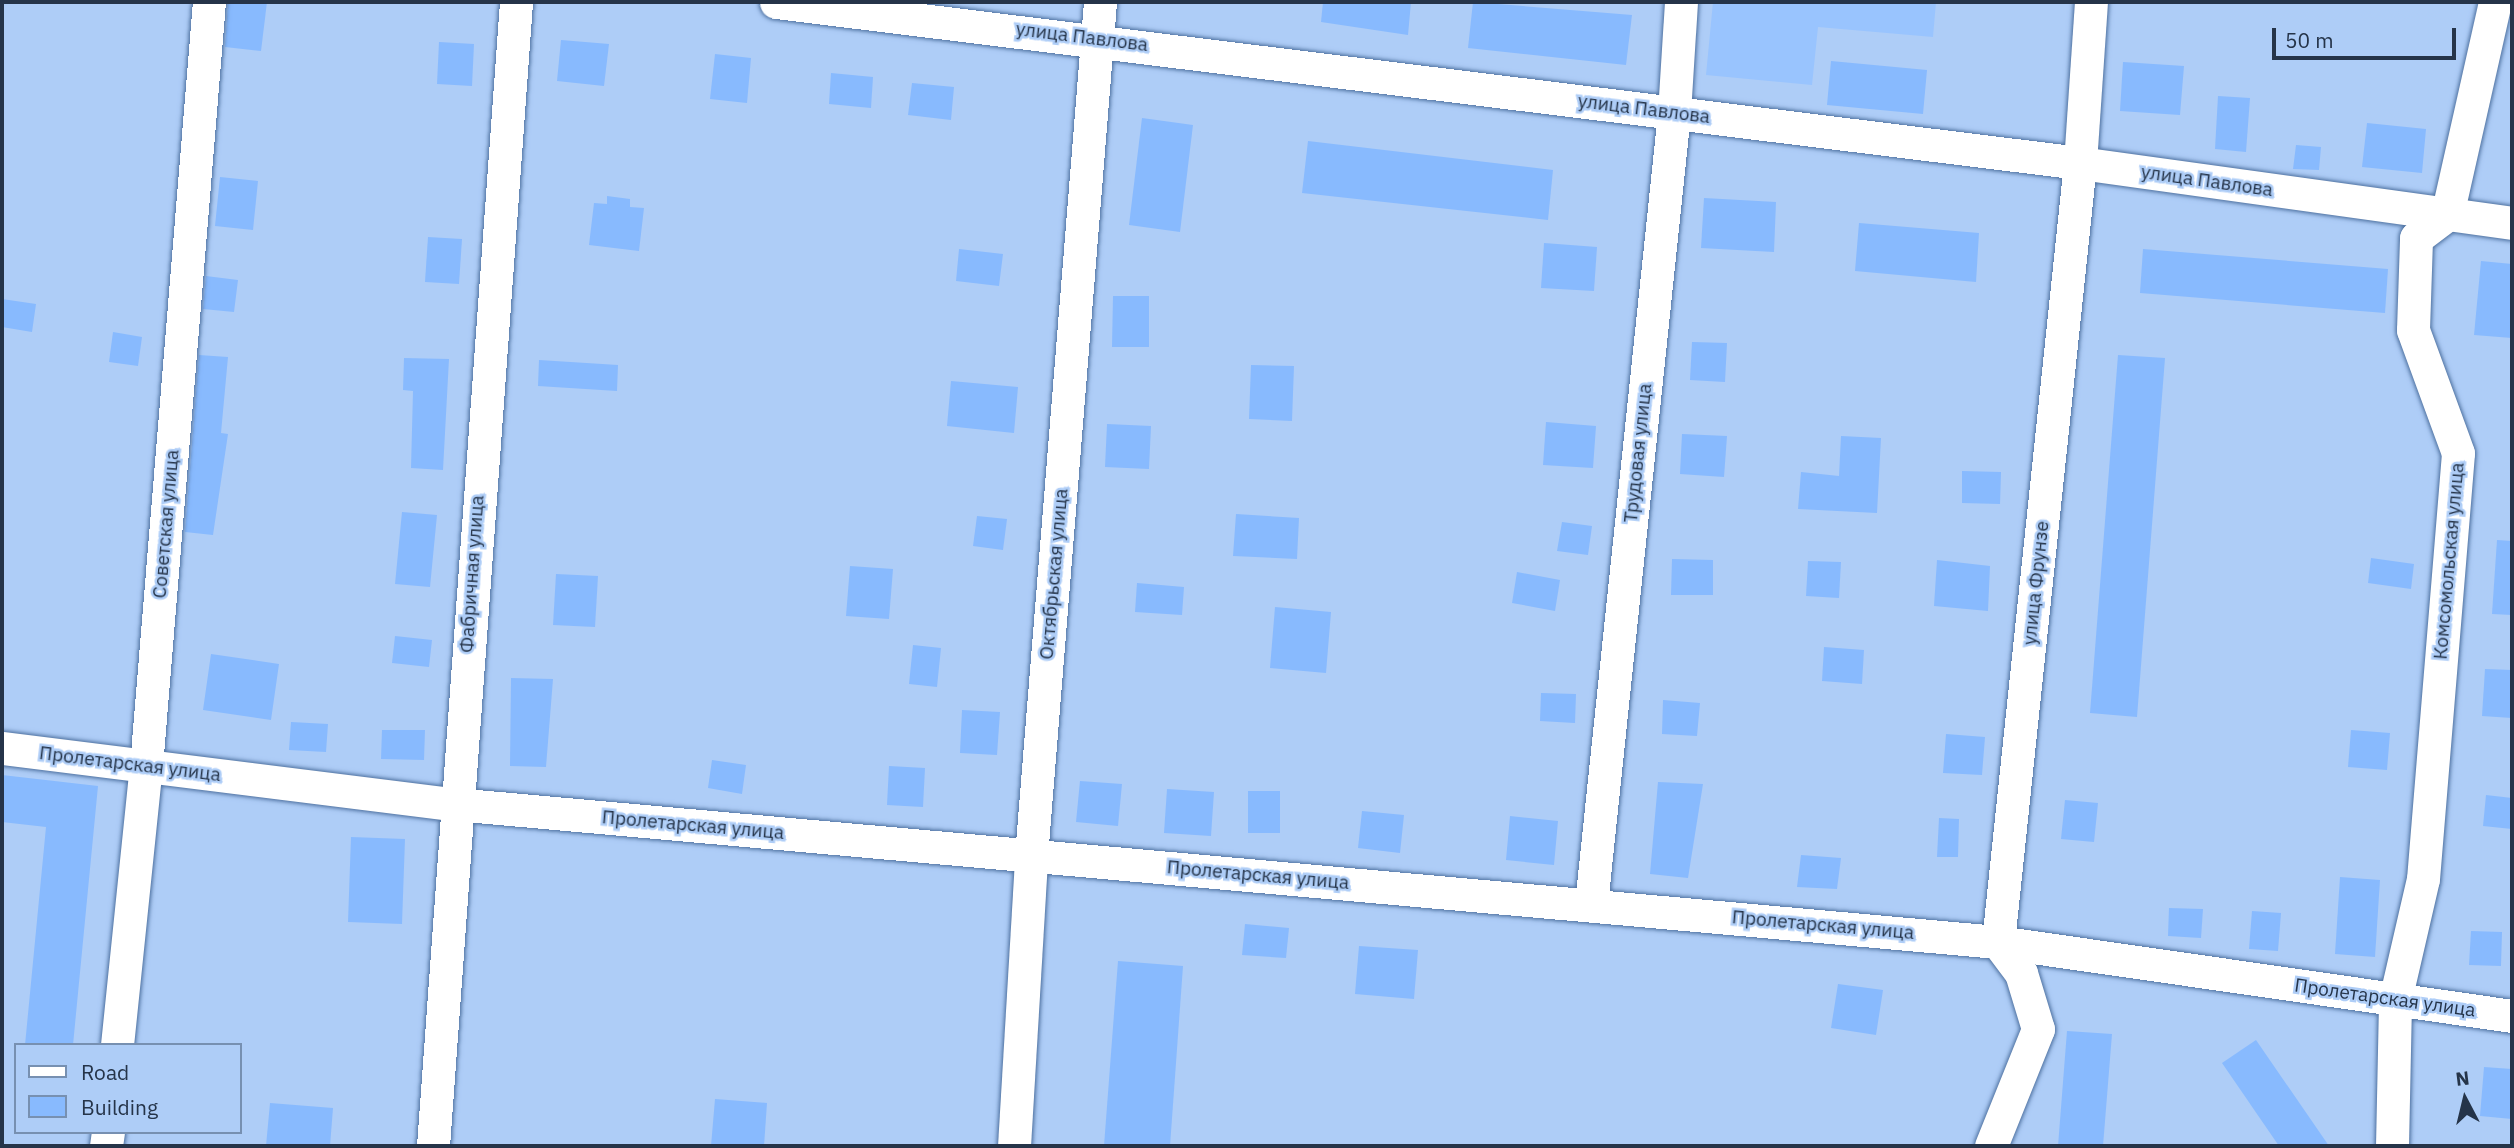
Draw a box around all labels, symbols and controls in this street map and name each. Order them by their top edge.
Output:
scale bar [2276,14,2460,58]
street label: улица Павлова [1015,18,1149,56]
text: 50 m [2285,26,2334,54]
street label: улица Павлова [1577,90,1711,128]
street label: улица Павлова [2140,160,2274,202]
street label: Трудовая улица [1619,382,1657,524]
street label: Советская улица [148,449,184,599]
street label: Комсомольская улица [2429,462,2469,660]
street label: Октябрьская улица [1035,487,1073,661]
street label: Фабричная улица [455,494,489,654]
street label: улица Фрунзе [2018,520,2054,646]
street label: Пролетарская улица [38,742,222,786]
street label: Пролетарская улица [601,806,785,844]
street label: Пролетарская улица [1166,856,1350,894]
street label: Пролетарская улица [1731,906,1915,944]
street label: Пролетарская улица [2293,974,2477,1022]
legend [14,1043,242,1134]
text: Road [81,1058,129,1086]
north arrow [2430,1064,2500,1134]
text: N [2454,1065,2471,1091]
text: Building [81,1093,158,1121]

